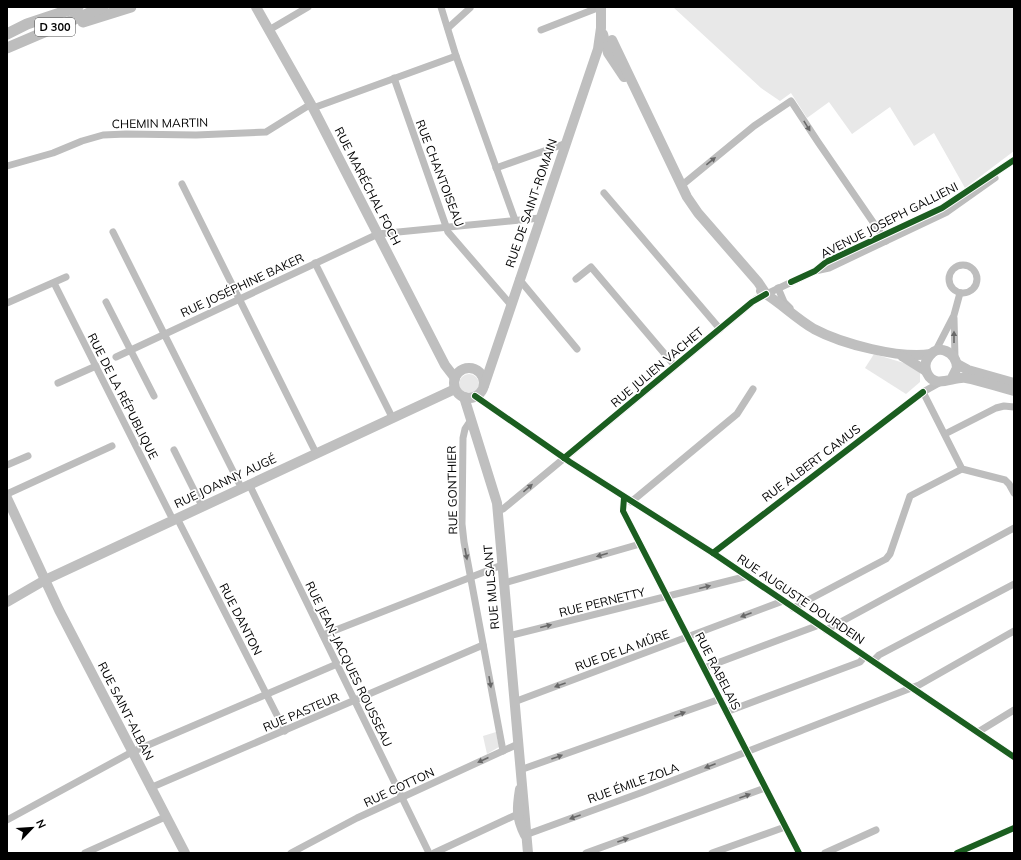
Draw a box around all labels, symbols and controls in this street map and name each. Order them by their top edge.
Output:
road number: D 300 [35,18,75,36]
street label: CHEMIN MARTIN [112,115,208,131]
street label: RUE CHANTOISEAU [413,117,467,229]
one-way arrow [803,121,811,131]
street label: RUE MARÉCHAL FOCH [332,124,404,248]
street label: RUE DE SAINT-ROMAIN [502,137,560,269]
one-way arrow [705,156,716,165]
street label: AVENUE JOSEPH GALLIENI [818,179,960,261]
street label: RUE JOSÉPHINE BAKER [178,250,306,320]
street label: RUE JULIEN VACHET [607,323,707,410]
street label: RUE DE LA RÉPUBLIQUE [85,330,161,462]
one-way arrow [951,330,957,343]
street label: RUE ALBERT CAMUS [759,421,863,505]
street label: RUE GONTHIER [444,445,460,535]
street label: RUE JOANNY AUGÉ [172,451,278,511]
one-way arrow [523,483,534,492]
street label: RUE MULSANT [480,543,502,630]
one-way arrow [464,548,470,560]
street label: RUE AUGUSTE DOURDEIN [734,551,868,647]
one-way arrow [596,552,608,558]
street label: RUE JEAN-JACQUES ROUSSEAU [302,579,396,749]
street label: RUE DANTON [216,580,266,658]
street label: RUE PERNETTY [557,584,647,620]
one-way arrow [699,584,711,590]
one-way arrow [740,613,752,619]
one-way arrow [540,623,552,629]
street label: RUE DE LA MÛRE [573,626,671,674]
street label: RUE RABELAIS [692,630,744,712]
street label: RUE SAINT-ALBAN [95,659,157,763]
one-way arrow [487,676,493,688]
one-way arrow [554,682,566,688]
street label: RUE PASTEUR [261,689,341,735]
one-way arrow [674,710,686,716]
one-way arrow [552,754,564,760]
one-way arrow [476,758,488,764]
street label: RUE ÉMILE ZOLA [585,760,681,806]
street label: RUE COTTON [361,764,437,810]
one-way arrow [703,764,715,770]
one-way arrow [740,792,752,798]
north arrow [12,808,52,848]
one-way arrow [569,814,581,820]
text: N [33,817,49,830]
one-way arrow [617,837,629,843]

